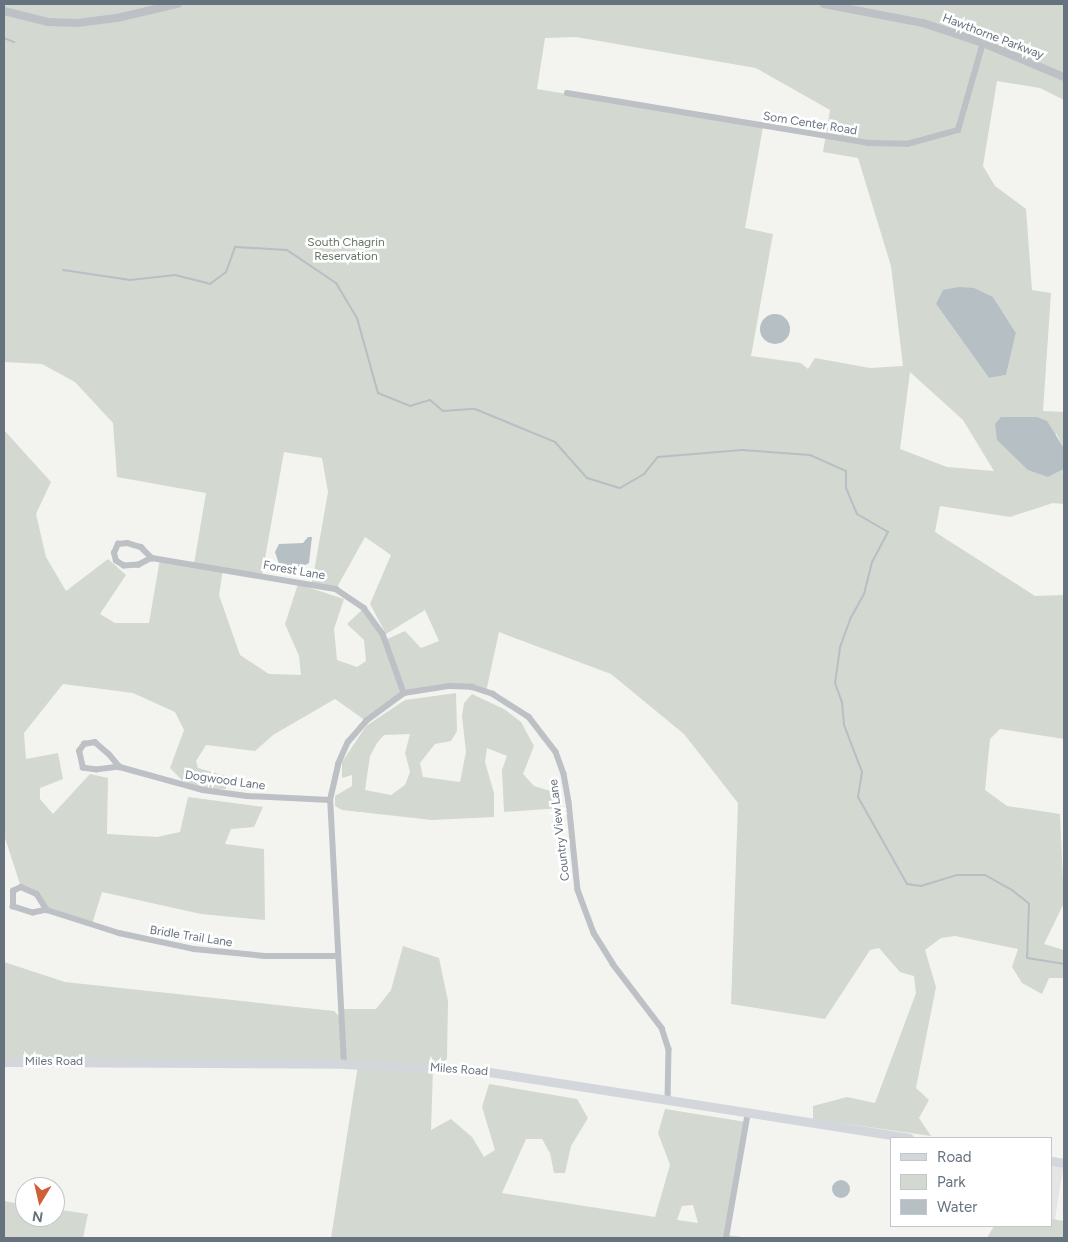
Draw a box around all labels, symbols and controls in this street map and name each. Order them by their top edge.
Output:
street label: Hawthorne Parkway [940,11,1046,63]
street label: Som Center Road [762,109,858,139]
park label: South Chagrin Reservation [307,236,385,264]
street label: Forest Lane [262,558,326,584]
street label: Dogwood Lane [184,768,266,794]
street label: Country View Lane [547,778,573,882]
street label: Bridle Trail Lane [149,923,233,951]
street label: Miles Road [25,1055,83,1069]
street label: Miles Road [429,1061,489,1079]
legend [890,1137,1053,1227]
text: Road [937,1148,972,1166]
text: Park [937,1173,966,1191]
north arrow [15,1177,65,1227]
text: Water [937,1198,977,1216]
text: N [31,1207,44,1226]

